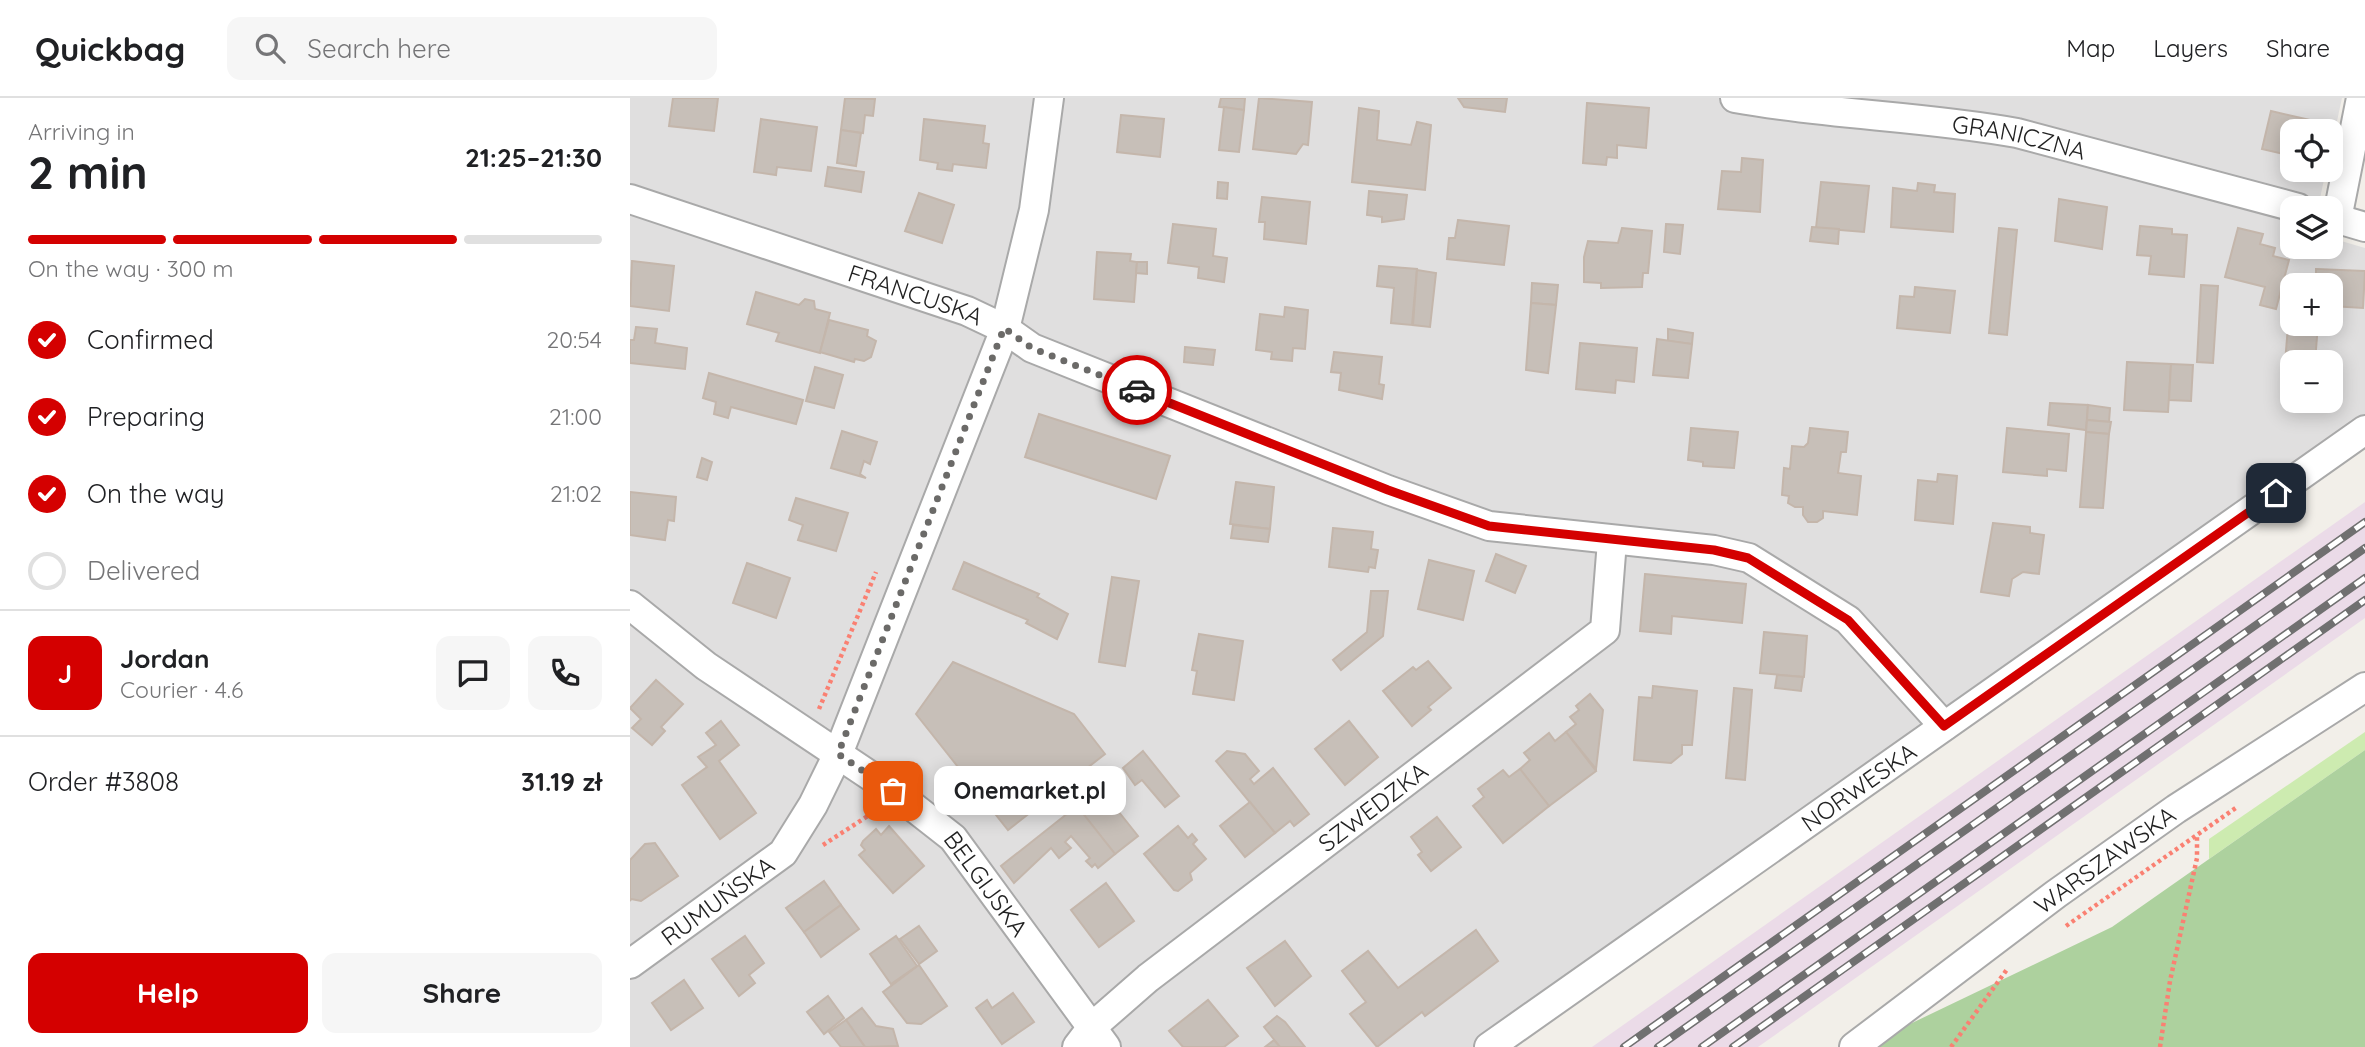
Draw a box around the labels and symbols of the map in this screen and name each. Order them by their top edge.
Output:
street label: GRANICZNA [1951,109,2089,166]
street label: FRANCUSKA [844,258,988,331]
courier [1102,355,1172,425]
pin [2246,463,2306,523]
street label: NORWESKA [1795,736,1922,838]
street label: SZWEDZKA [1312,756,1434,858]
pin [863,761,923,821]
callout: Onemarket.pl [935,766,1128,816]
street label: WARSZAWSKA [2028,799,2181,920]
street label: BELGIJSKA [938,825,1035,942]
street label: RUMUŃSKA [655,849,780,952]

